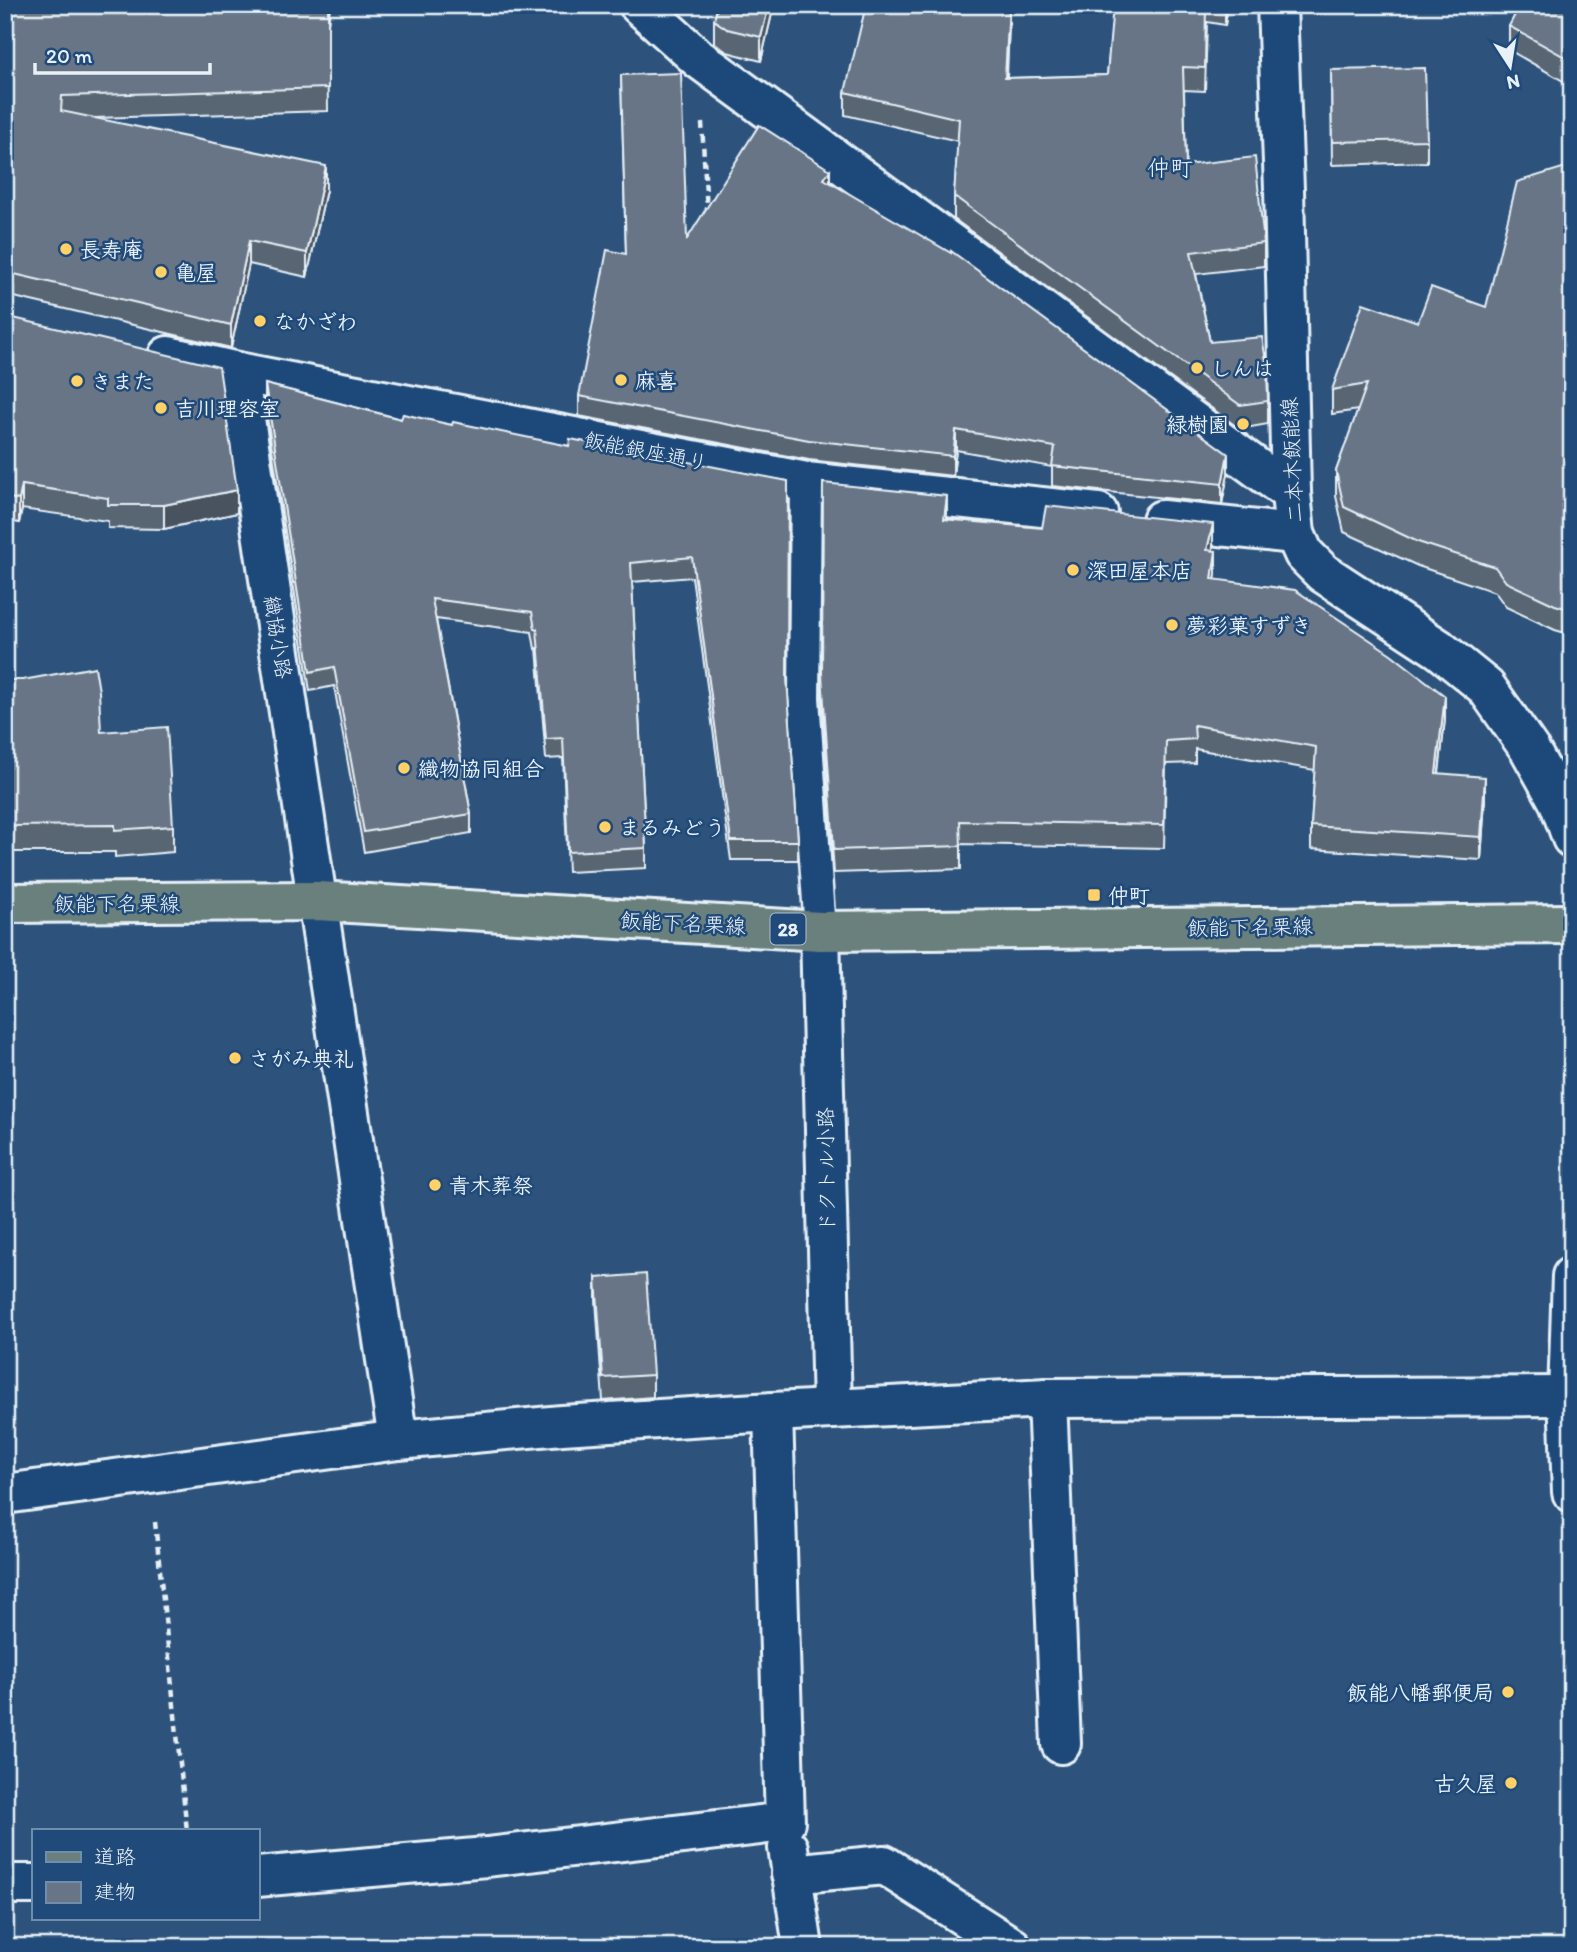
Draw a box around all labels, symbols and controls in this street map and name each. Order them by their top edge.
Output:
scale bar [35,32,210,76]
north arrow [1476,32,1546,102]
text: 20 m [46,43,93,68]
text: N [1505,70,1522,95]
district label: 仲町 [1147,154,1193,182]
place label: 長寿庵 [80,237,143,262]
marker: 長寿庵 [58,241,74,257]
place label: 亀屋 [175,260,217,285]
marker: 亀屋 [153,264,169,280]
place label: なかざわ [274,309,358,334]
marker: なかざわ [252,313,268,329]
place label: しんは [1211,356,1274,381]
marker: しんは [1189,360,1205,376]
place label: 麻喜 [635,368,677,393]
place label: きまた [91,369,154,394]
marker: 麻喜 [613,372,629,388]
marker: きまた [69,373,85,389]
place label: 吉川理容室 [175,396,280,421]
street label: 二本木飯能線 [1276,396,1308,524]
marker: 吉川理容室 [153,400,169,416]
place label: 緑樹園 [1166,412,1229,437]
marker: 緑樹園 [1235,416,1251,432]
street label: 飯能銀座通り [582,427,710,475]
place label: 深田屋本店 [1087,558,1192,583]
marker: 深田屋本店 [1065,562,1081,578]
street label: 織協小路 [259,594,297,680]
place label: 夢彩菓すずき [1186,613,1312,638]
marker: 夢彩菓すずき [1164,617,1180,633]
place label: 織物協同組合 [418,756,544,781]
marker: 織物協同組合 [396,760,412,776]
place label: まるみどう [619,815,726,840]
marker: まるみどう [597,819,613,835]
place label: 仲町 [1108,883,1150,908]
marker: 仲町 [1086,887,1102,903]
street label: 飯能下名栗線 [54,891,180,916]
street label: 飯能下名栗線 [619,907,747,939]
street label: 飯能下名栗線 [1187,913,1313,941]
road number: 28 [770,914,806,945]
place label: さがみ典礼 [249,1046,354,1071]
marker: さがみ典礼 [227,1050,243,1066]
street label: ドクトル小路 [812,1107,840,1233]
place label: 青木葬祭 [449,1173,533,1198]
marker: 青木葬祭 [427,1177,443,1193]
place label: 飯能八幡郵便局 [1347,1680,1494,1705]
marker: 飯能八幡郵便局 [1500,1684,1516,1700]
place label: 古久屋 [1434,1771,1497,1796]
marker: 古久屋 [1503,1775,1519,1791]
legend [32,1829,259,1920]
text: 道路 [94,1844,136,1869]
text: 建物 [94,1879,136,1904]

